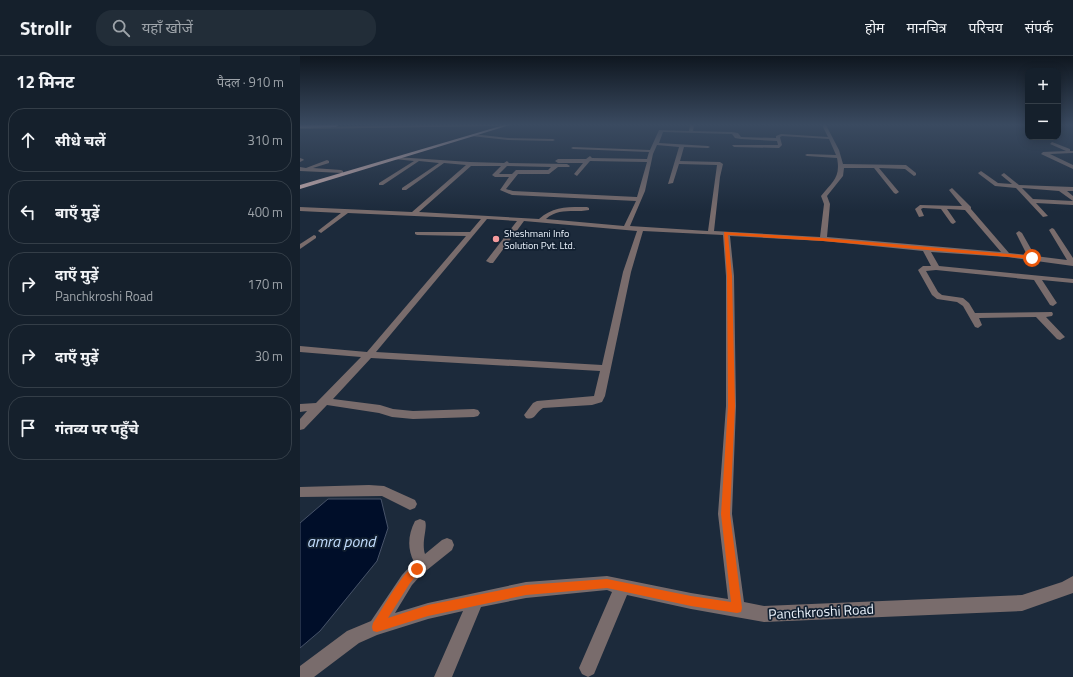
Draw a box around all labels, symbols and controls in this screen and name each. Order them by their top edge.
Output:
search box [96,10,376,46]
text: Strollr [20,13,72,42]
text: यहाँ खोजें [142,16,193,39]
icon: search [110,17,132,39]
text: होम [865,17,884,38]
text: मानचित्र [906,17,947,38]
text: परिचय [969,17,1003,38]
text: संपर्क [1025,17,1053,38]
map controls [1025,68,1061,140]
button: + [1025,68,1061,104]
text: 12 मिनट [16,69,74,95]
text: पैदल · 910 m [217,72,284,92]
button: − [1025,104,1061,140]
icon: ahead [17,129,39,151]
text: सीधे चलें [55,129,106,152]
text: 310 m [247,130,283,150]
icon: left [17,201,39,223]
text: बाएँ मुड़ें [55,201,99,224]
text: 400 m [247,202,283,222]
place label: Sheshmani Info Solution Pvt. Ltd. [504,226,575,253]
marker: Sheshmani Info Solution Pvt. Ltd. [491,234,501,244]
route start [1023,249,1041,267]
text: दाएँ मुड़ें [55,263,99,286]
icon: right [17,273,39,295]
text: 170 m [247,274,283,294]
text: Panchkroshi Road [55,286,153,306]
icon: right [17,345,39,367]
text: दाएँ मुड़ें [55,345,99,368]
text: 30 m [255,346,283,366]
icon: arrive [17,417,39,439]
text: गंतव्य पर पहुँचे [55,417,139,440]
water label: amra pond [307,529,377,553]
route end [408,560,426,578]
street label: Panchkroshi Road [768,598,874,624]

